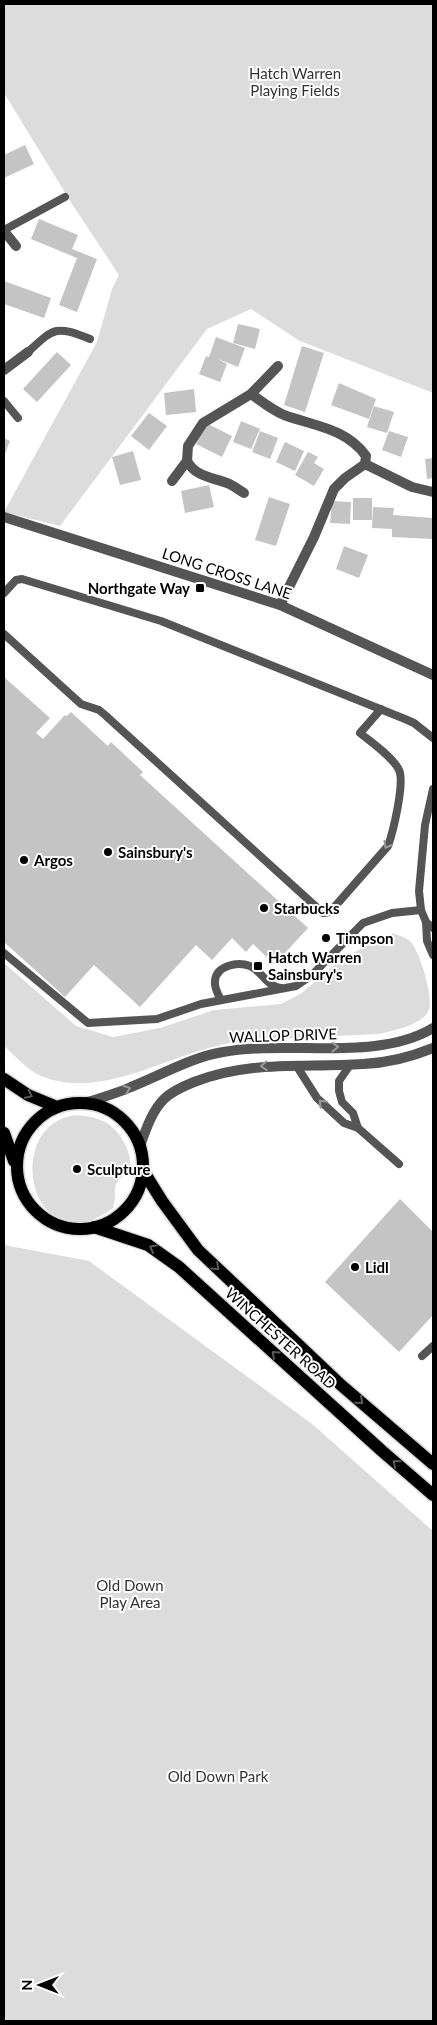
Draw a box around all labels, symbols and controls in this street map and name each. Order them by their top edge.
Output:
park label: Hatch Warren Playing Fields [249,64,341,99]
street label: LONG CROSS LANE [160,544,294,602]
place label: Northgate Way [88,579,190,597]
marker: Northgate Way [194,582,206,594]
one-way arrow [383,840,393,849]
place label: Sainsbury's [118,843,193,861]
marker: Sainsbury's [102,846,114,858]
place label: Argos [33,851,73,869]
marker: Argos [18,854,30,866]
place label: Starbucks [274,899,340,917]
marker: Starbucks [258,902,270,914]
place label: Timpson [336,929,394,947]
marker: Timpson [320,932,332,944]
place label: Hatch Warren Sainsbury's [268,948,362,983]
marker: Hatch Warren Sainsbury's [252,960,264,972]
street label: WALLOP DRIVE [229,1024,337,1046]
one-way arrow [331,1042,339,1052]
one-way arrow [260,1061,268,1072]
one-way arrow [122,1085,131,1095]
one-way arrow [24,1089,33,1099]
one-way arrow [318,1100,327,1109]
place label: Sculpture [87,1160,150,1178]
marker: Sculpture [71,1163,83,1175]
one-way arrow [149,1244,158,1254]
place label: Lidl [365,1258,389,1276]
one-way arrow [210,1261,219,1270]
marker: Lidl [349,1261,361,1273]
street label: WINCHESTER ROAD [222,1284,340,1392]
one-way arrow [272,1351,281,1360]
one-way arrow [354,1395,363,1404]
one-way arrow [393,1461,402,1469]
park label: Old Down Play Area [96,1576,164,1611]
park label: Old Down Park [168,1767,269,1785]
north arrow [15,1960,65,2010]
text: N [18,1980,35,1990]

